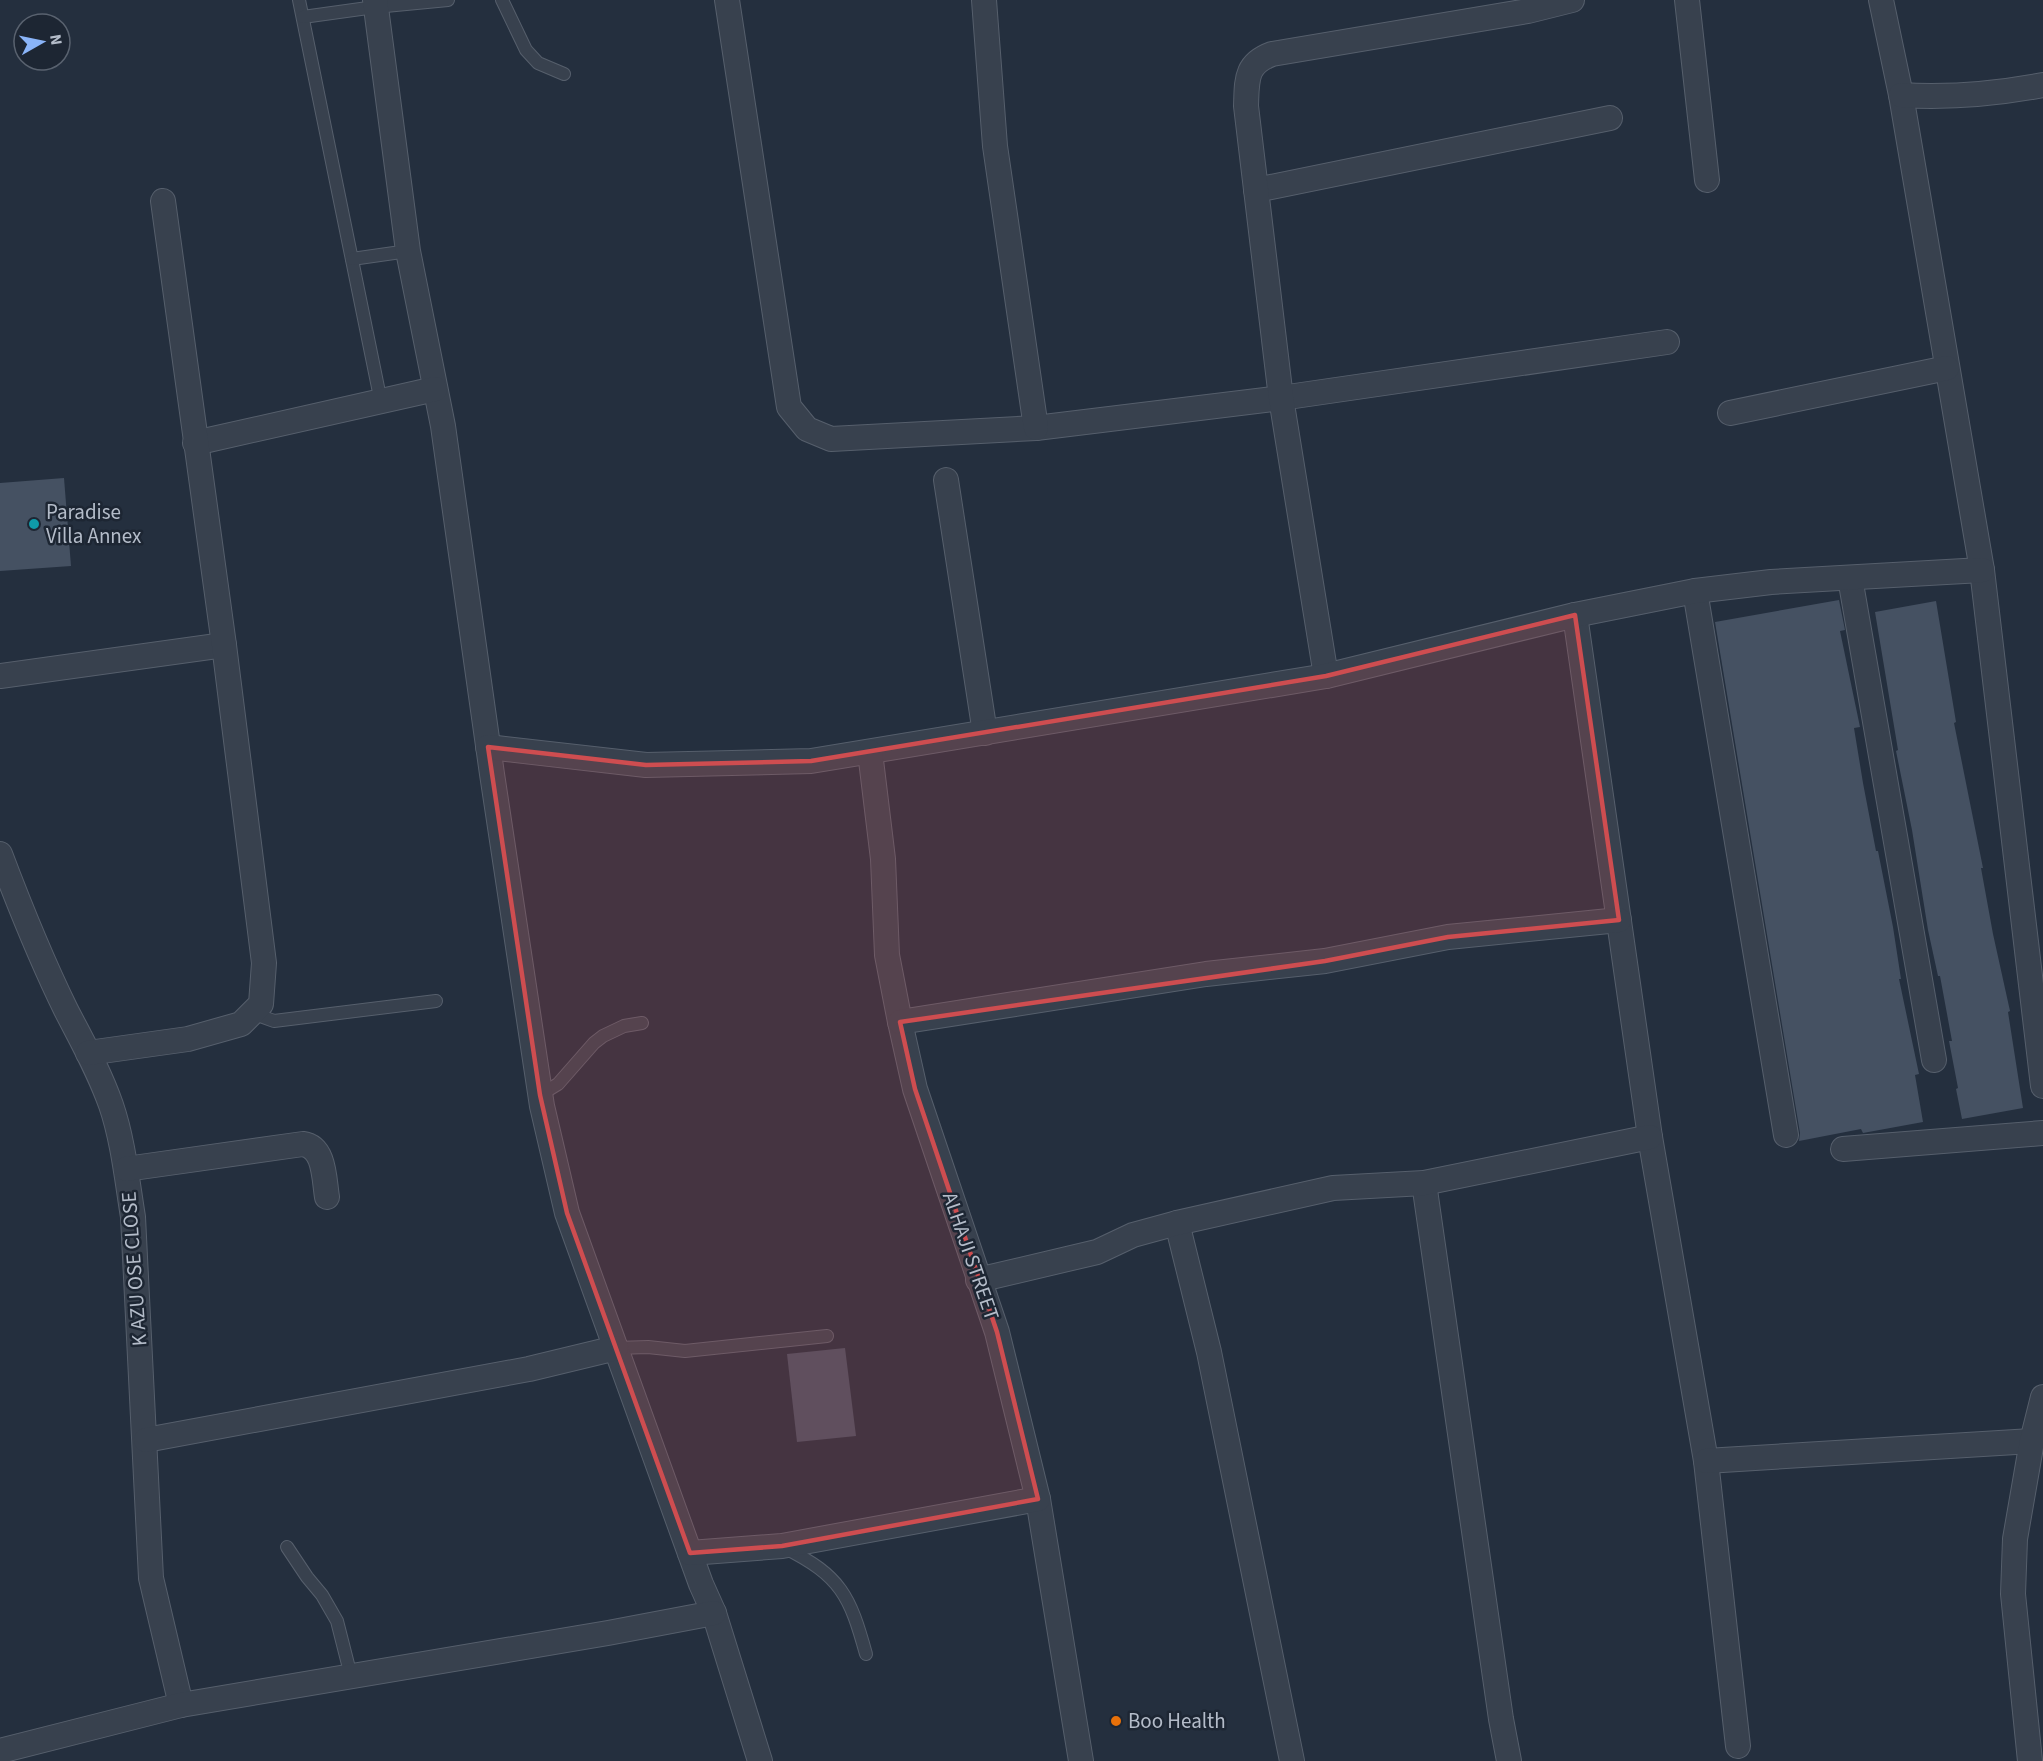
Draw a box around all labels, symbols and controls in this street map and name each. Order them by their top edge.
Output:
north arrow [12,12,72,72]
text: N [44,33,68,47]
place label: Paradise Villa Annex [46,497,142,551]
marker: Paradise Villa Annex [27,517,41,531]
street label: ALHAJI STREET [935,1188,1007,1324]
street label: K AZU OSE CLOSE [114,1191,154,1347]
place label: Boo Health [1128,1706,1226,1736]
marker: Boo Health [1109,1714,1123,1728]

